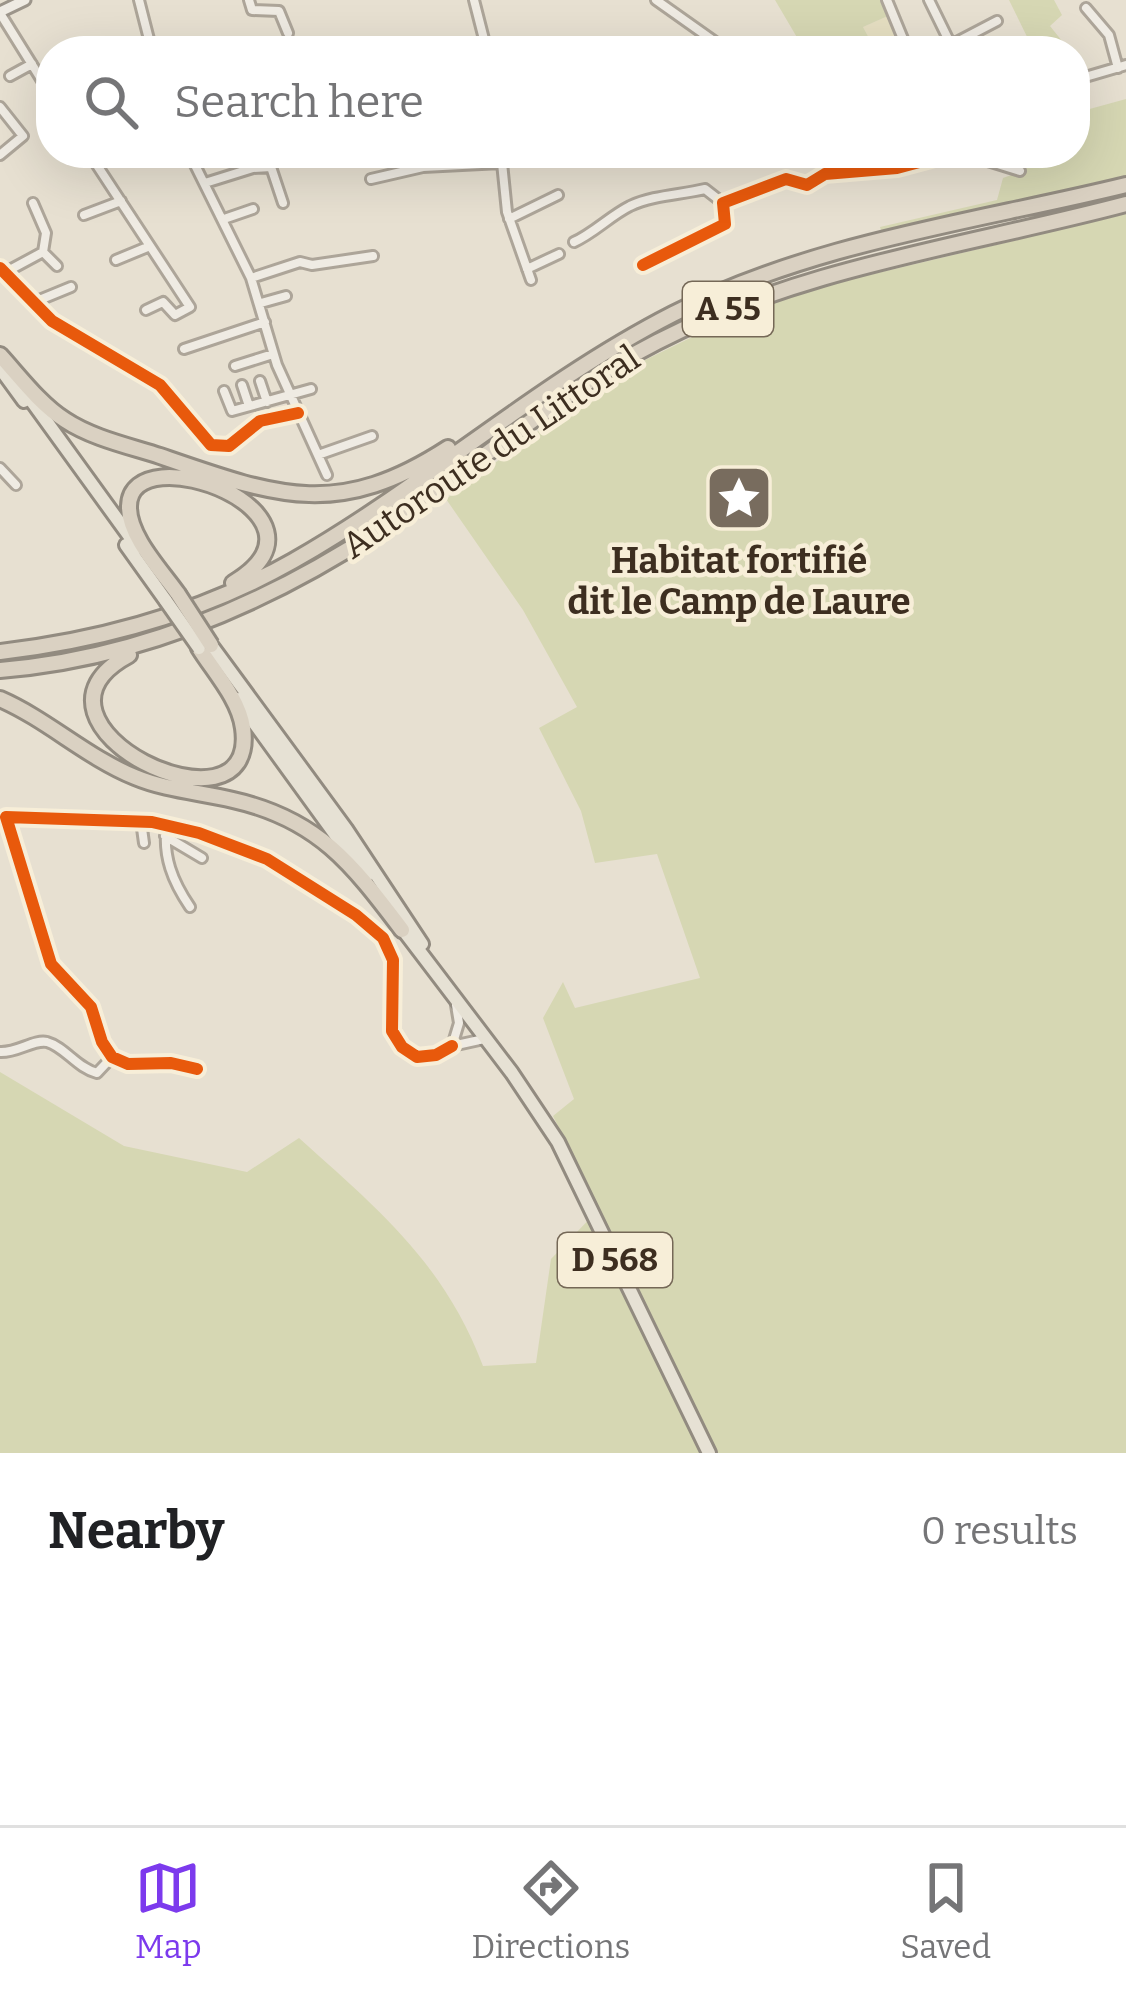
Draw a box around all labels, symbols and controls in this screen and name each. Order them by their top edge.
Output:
search box [36,36,1090,168]
icon: search [78,69,144,135]
text: Search here [174,75,424,129]
road number: A 55 [683,282,773,336]
street label: Autoroute du Littoral [334,336,648,568]
place icon: Habitat fortifié dit le Camp de Laure [704,463,774,533]
place label: Habitat fortifié dit le Camp de Laure [567,539,911,624]
road number: D 568 [558,1233,672,1287]
text: Nearby [48,1500,224,1562]
text: 0 results [921,1508,1078,1554]
tab: Map [135,1855,202,1967]
tab: Directions [472,1855,630,1967]
tab: Saved [900,1855,991,1967]

